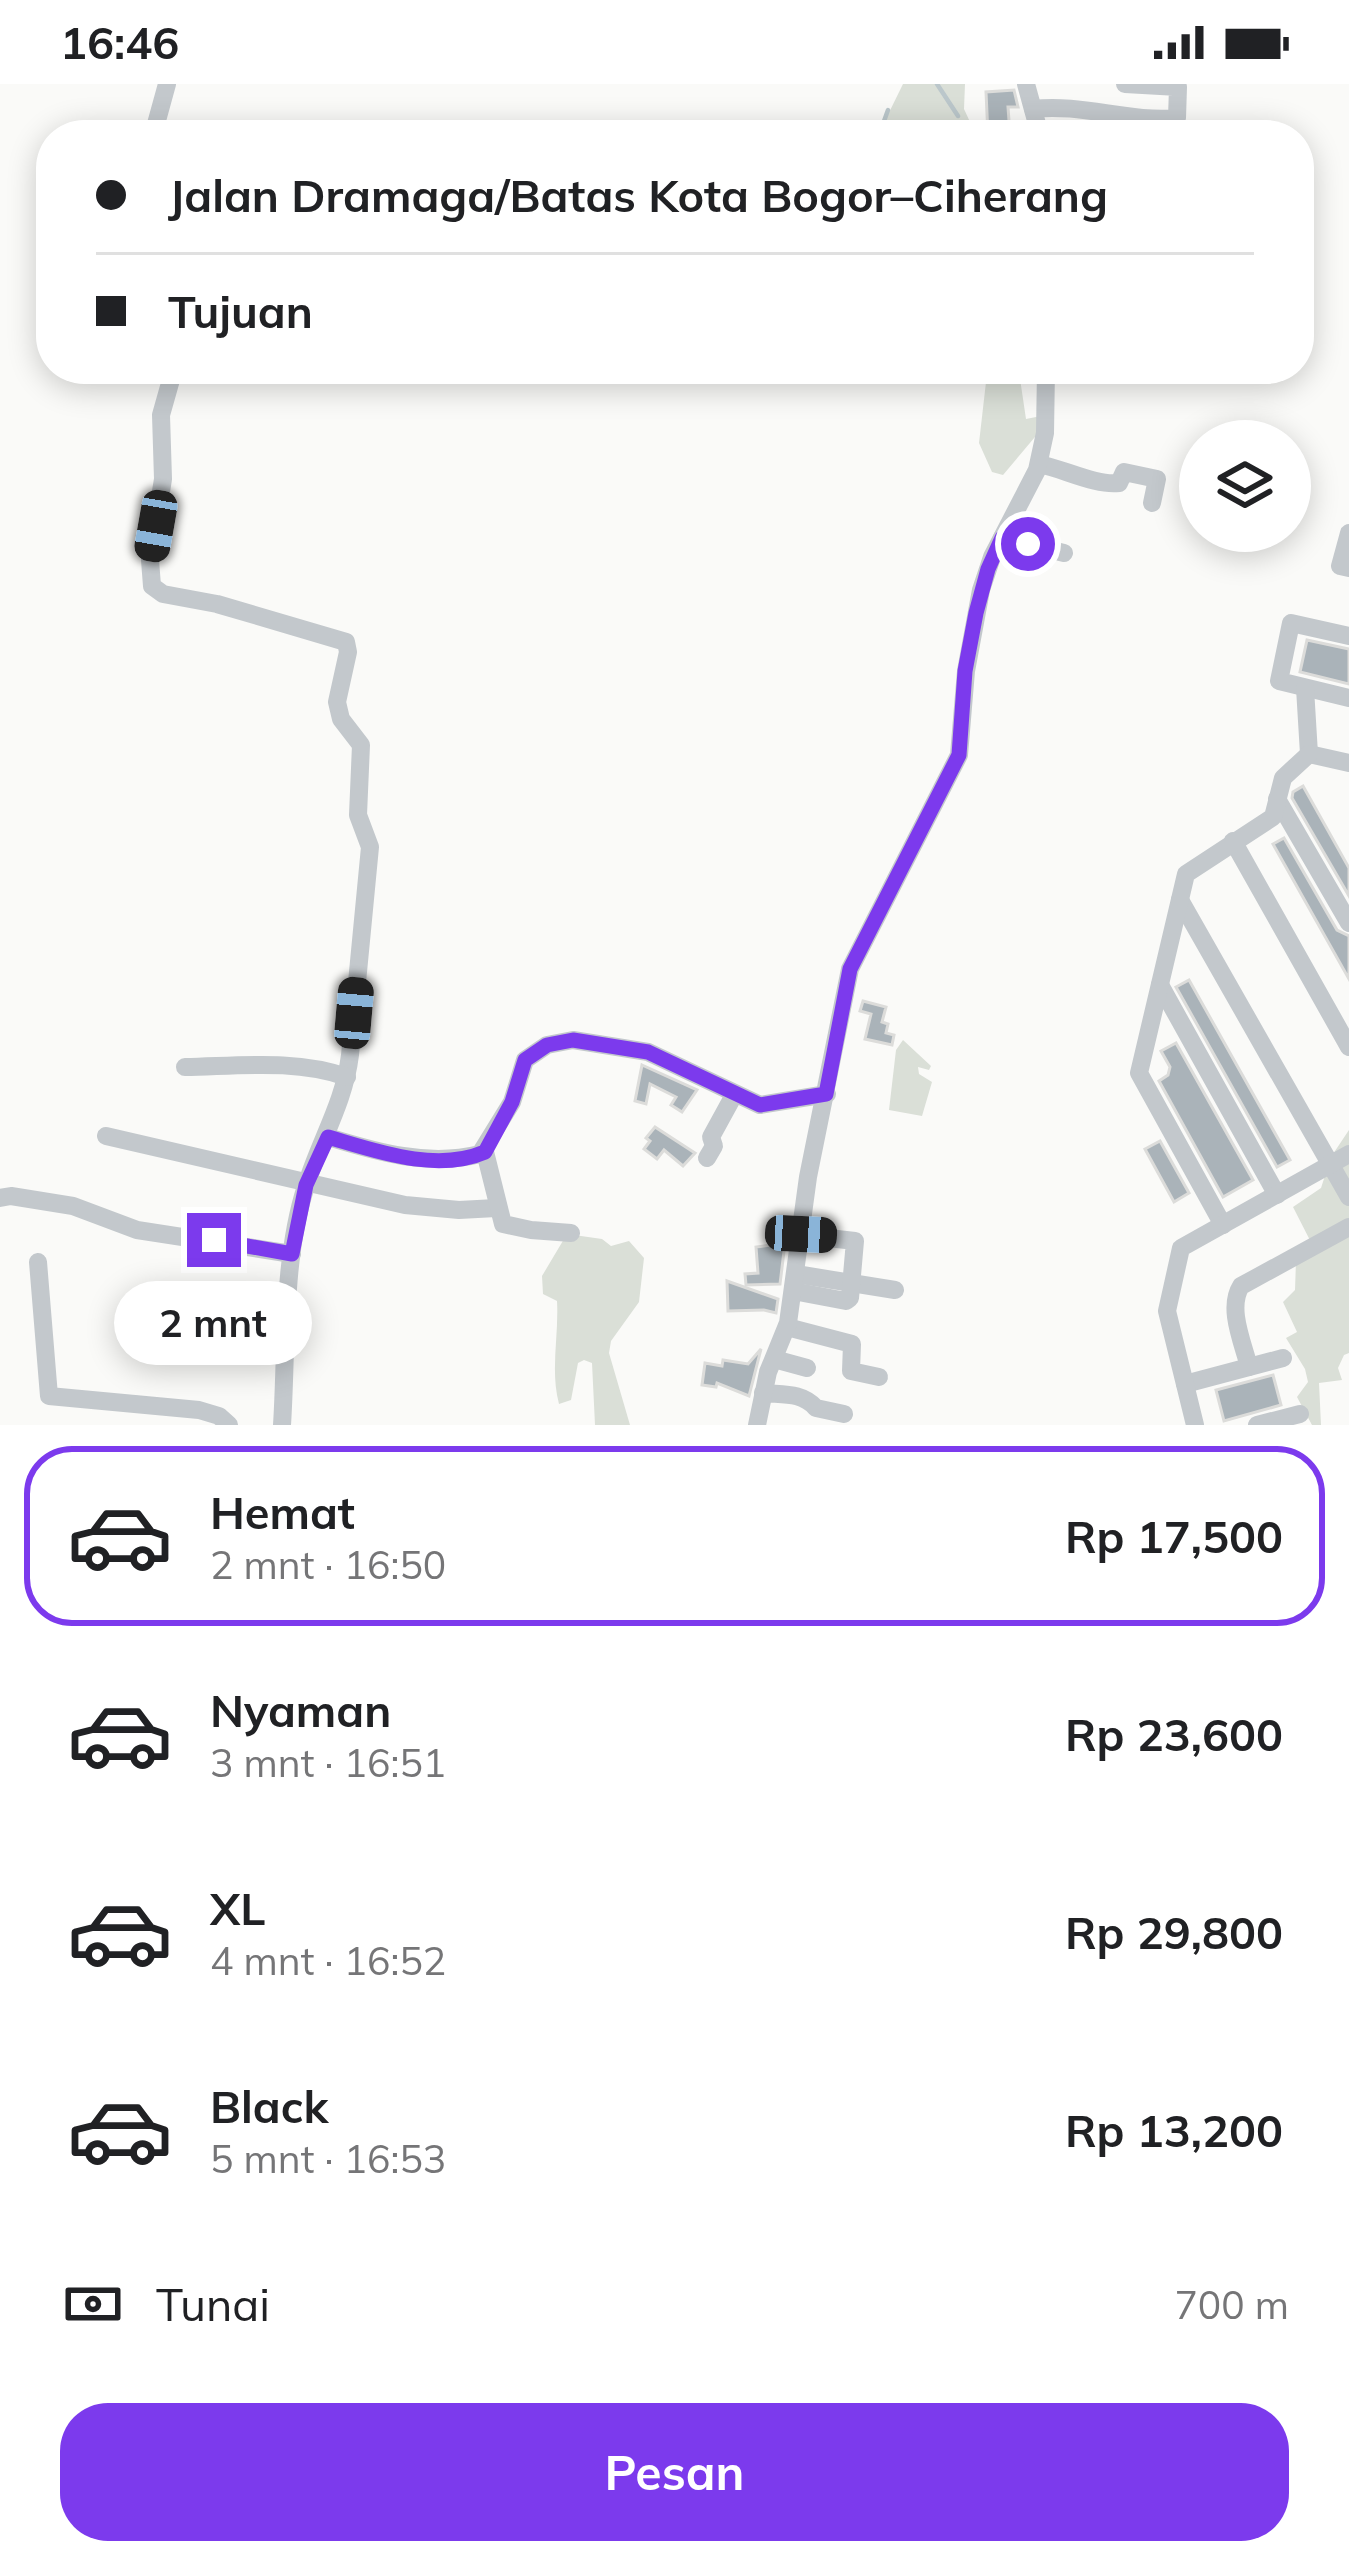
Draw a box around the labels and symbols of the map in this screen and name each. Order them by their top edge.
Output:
car [132,487,180,565]
route start [1001,517,1055,571]
car [333,976,375,1050]
route end [187,1213,241,1267]
car [764,1214,838,1254]
callout: 2 mnt [115,1282,313,1366]

